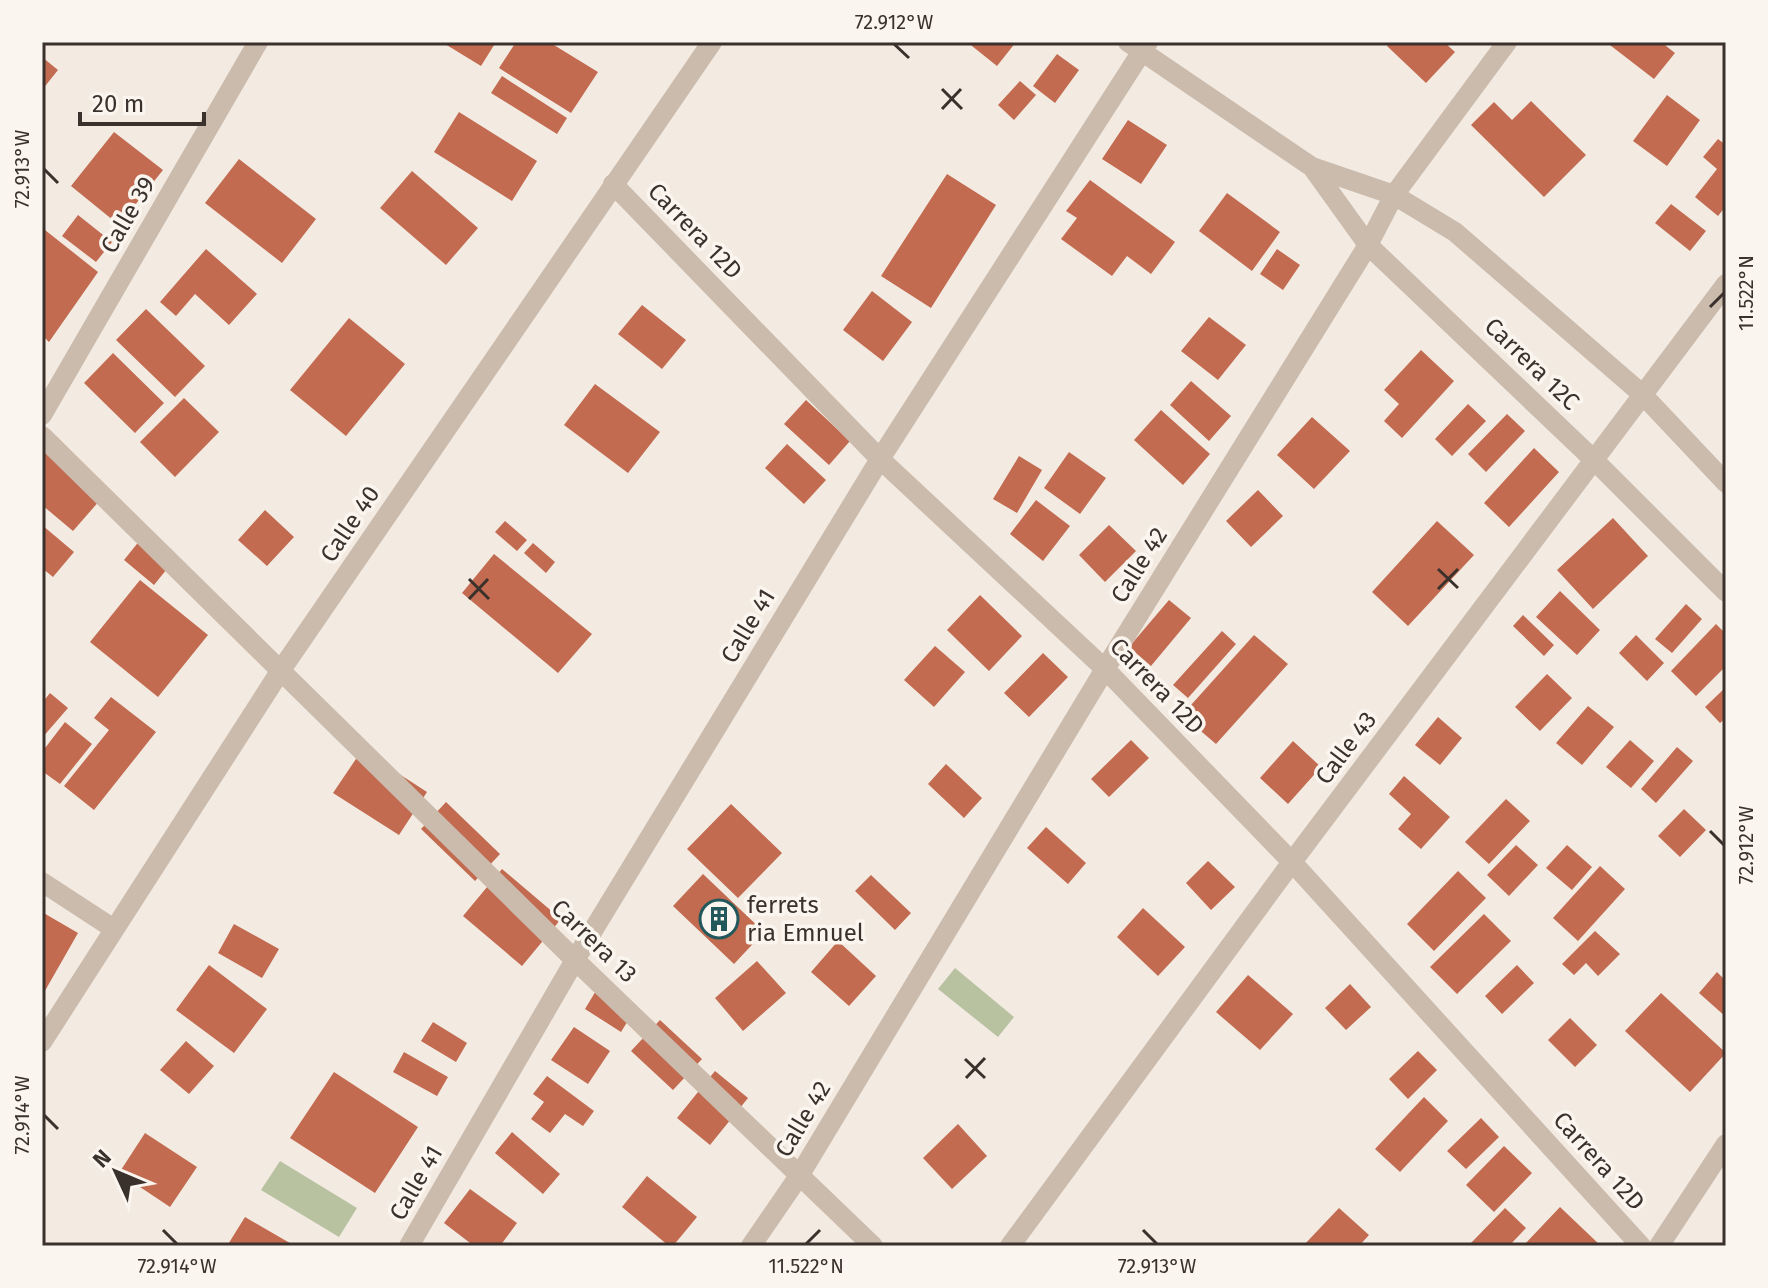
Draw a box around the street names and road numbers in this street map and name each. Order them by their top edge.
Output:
street label: Calle 39 [95,172,161,258]
street label: Carrera 12D [642,177,748,285]
street label: Carrera 12C [1479,312,1585,416]
street label: Calle 40 [314,481,386,567]
street label: Calle 42 [1105,522,1173,608]
street label: Calle 41 [715,584,781,668]
street label: Carrera 12D [1104,632,1210,740]
street label: Calle 43 [1310,706,1382,790]
street label: Carrera 13 [546,894,642,988]
street label: Calle 42 [769,1076,837,1162]
street label: Carrera 12D [1548,1106,1650,1216]
street label: Calle 41 [384,1141,448,1225]

